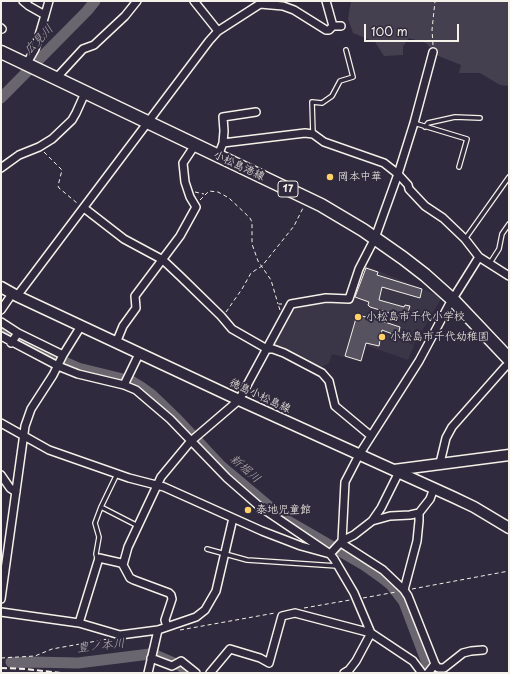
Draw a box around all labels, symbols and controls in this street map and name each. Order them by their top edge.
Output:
scale bar [366,16,461,42]
water label: 広見川 [21,22,57,58]
text: 100 m [371,22,408,40]
street label: 小松島港線 [211,148,267,184]
place label: 岡本中華 [338,170,382,184]
marker: 岡本中華 [325,172,335,182]
road number: 17 [278,181,298,197]
place label: 小松島市千代小学校 [366,310,465,324]
marker: 小松島市千代小学校 [353,312,363,322]
place label: 小松島市千代幼稚園 [390,330,489,344]
marker: 小松島市千代幼稚園 [377,332,387,342]
street label: 徳島小松島線 [227,376,293,416]
water label: 新堀川 [227,452,263,486]
place label: 泰地児童館 [256,503,311,517]
marker: 泰地児童館 [243,505,253,515]
water label: 豊ノ本川 [76,636,126,656]

